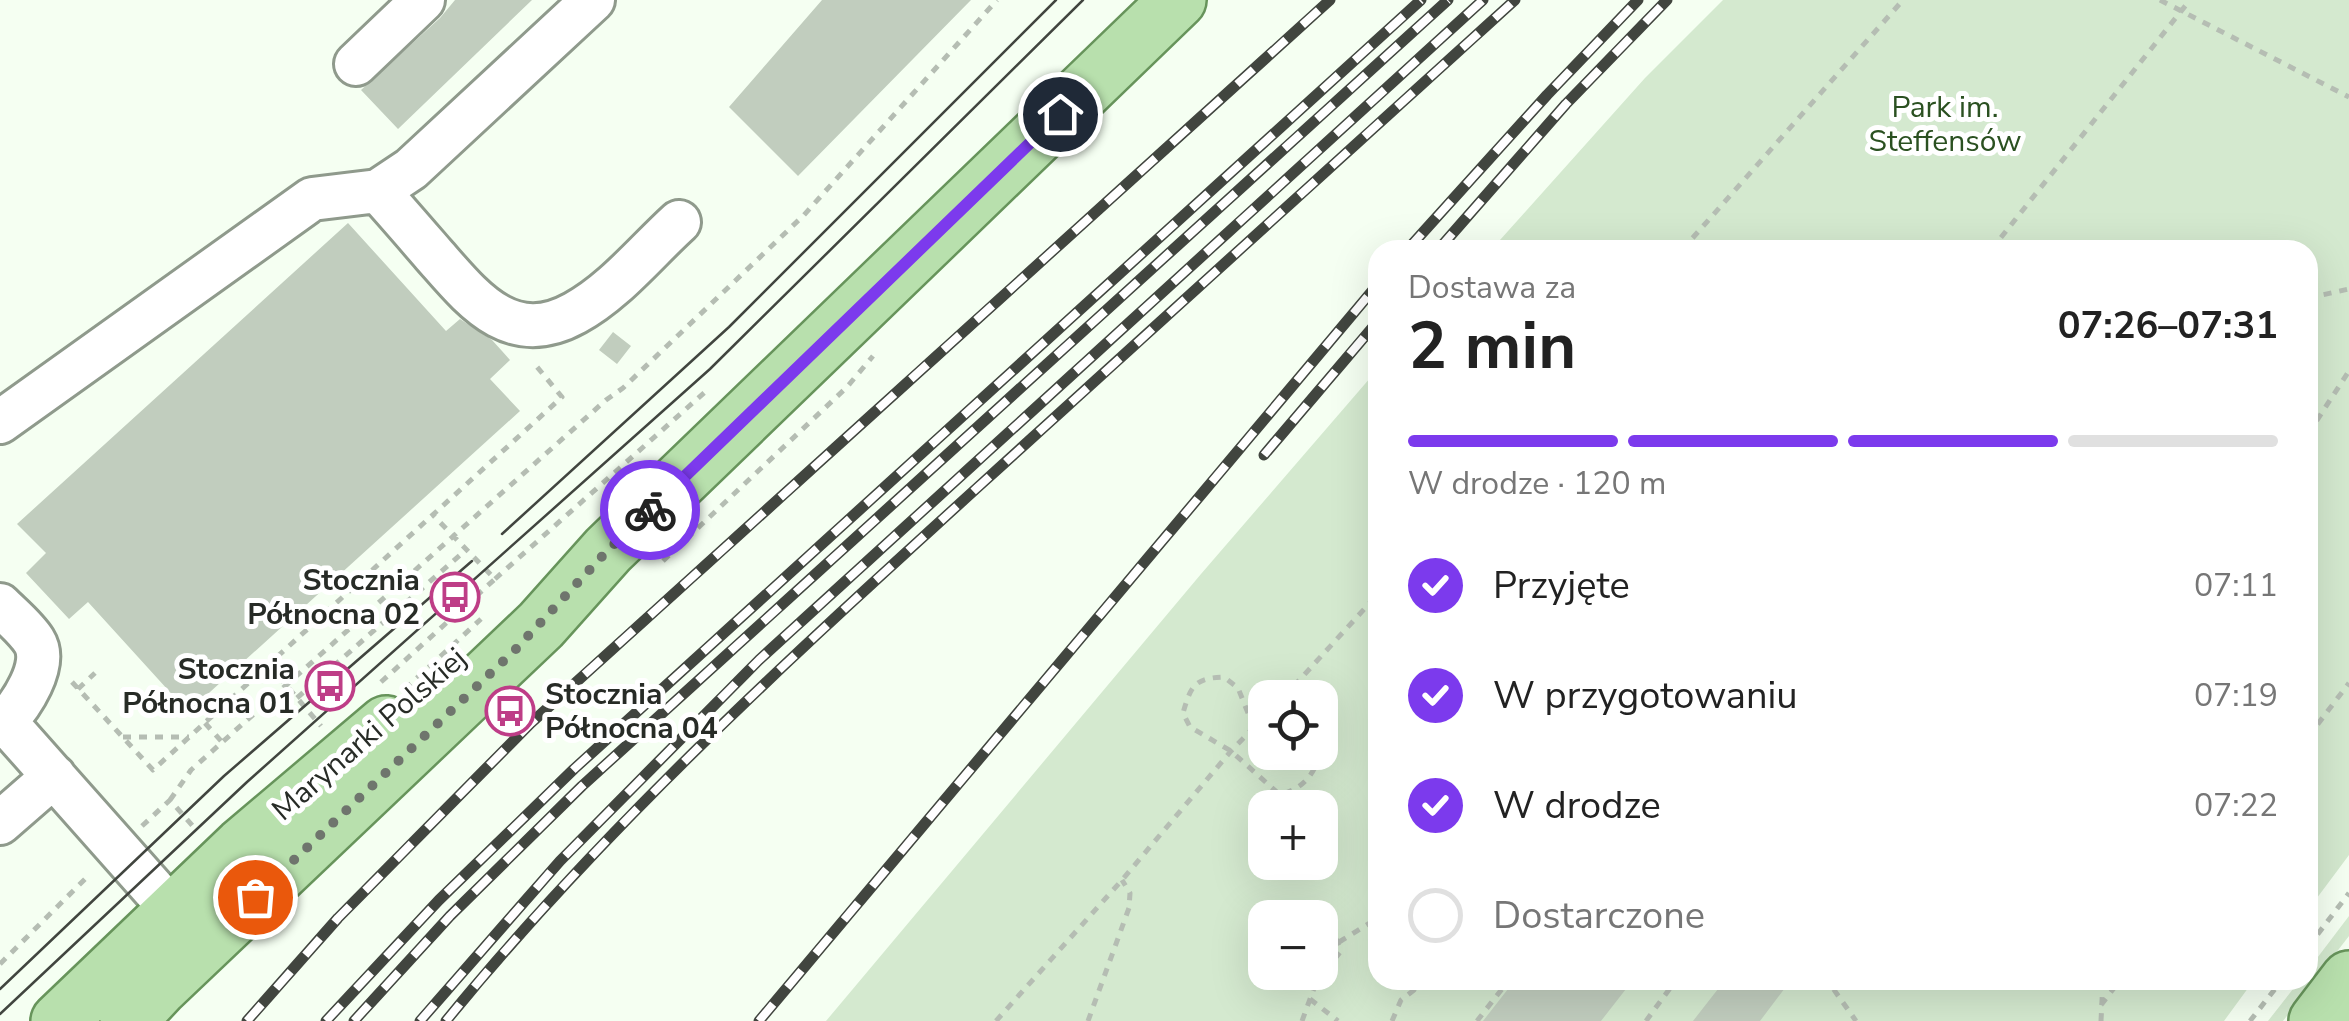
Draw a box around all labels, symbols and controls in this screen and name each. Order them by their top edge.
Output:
pin [1018,72,1103,157]
icon: home [1033,87,1088,142]
park label: Park im. Steffensów [1869,87,2021,162]
text: Dostawa za [1408,266,1576,309]
text: 07:26–07:31 [2058,300,2278,351]
text: 2 min [1408,302,1576,391]
courier [600,460,700,560]
text: W drodze · 120 m [1408,462,1666,505]
icon: bike [623,483,678,538]
icon: check [1408,558,1463,613]
place label: Stocznia Północna 02 [247,560,420,635]
text: Przyjęte [1493,560,1630,611]
text: 07:11 [2194,564,2278,607]
bus stop icon: Stocznia Północna 02 [429,571,481,623]
street label: Marynarki Polskiej [263,638,475,830]
place label: Stocznia Północna 01 [122,649,295,724]
bus stop icon: Stocznia Północna 01 [304,660,356,712]
icon: check [1408,668,1463,723]
text: W przygotowaniu [1493,670,1798,721]
place label: Stocznia Północna 04 [545,674,718,749]
text: 07:19 [2194,674,2278,717]
map controls [1248,680,1338,990]
button: locate [1248,680,1338,770]
bus stop icon: Stocznia Północna 04 [484,685,536,737]
icon: check [1408,778,1463,833]
text: W drodze [1493,780,1661,831]
text: 07:22 [2194,784,2278,827]
button: + [1248,790,1338,880]
pin [213,855,298,940]
icon: bag [228,870,283,925]
text: Dostarczone [1493,890,1705,941]
button: − [1248,900,1338,990]

